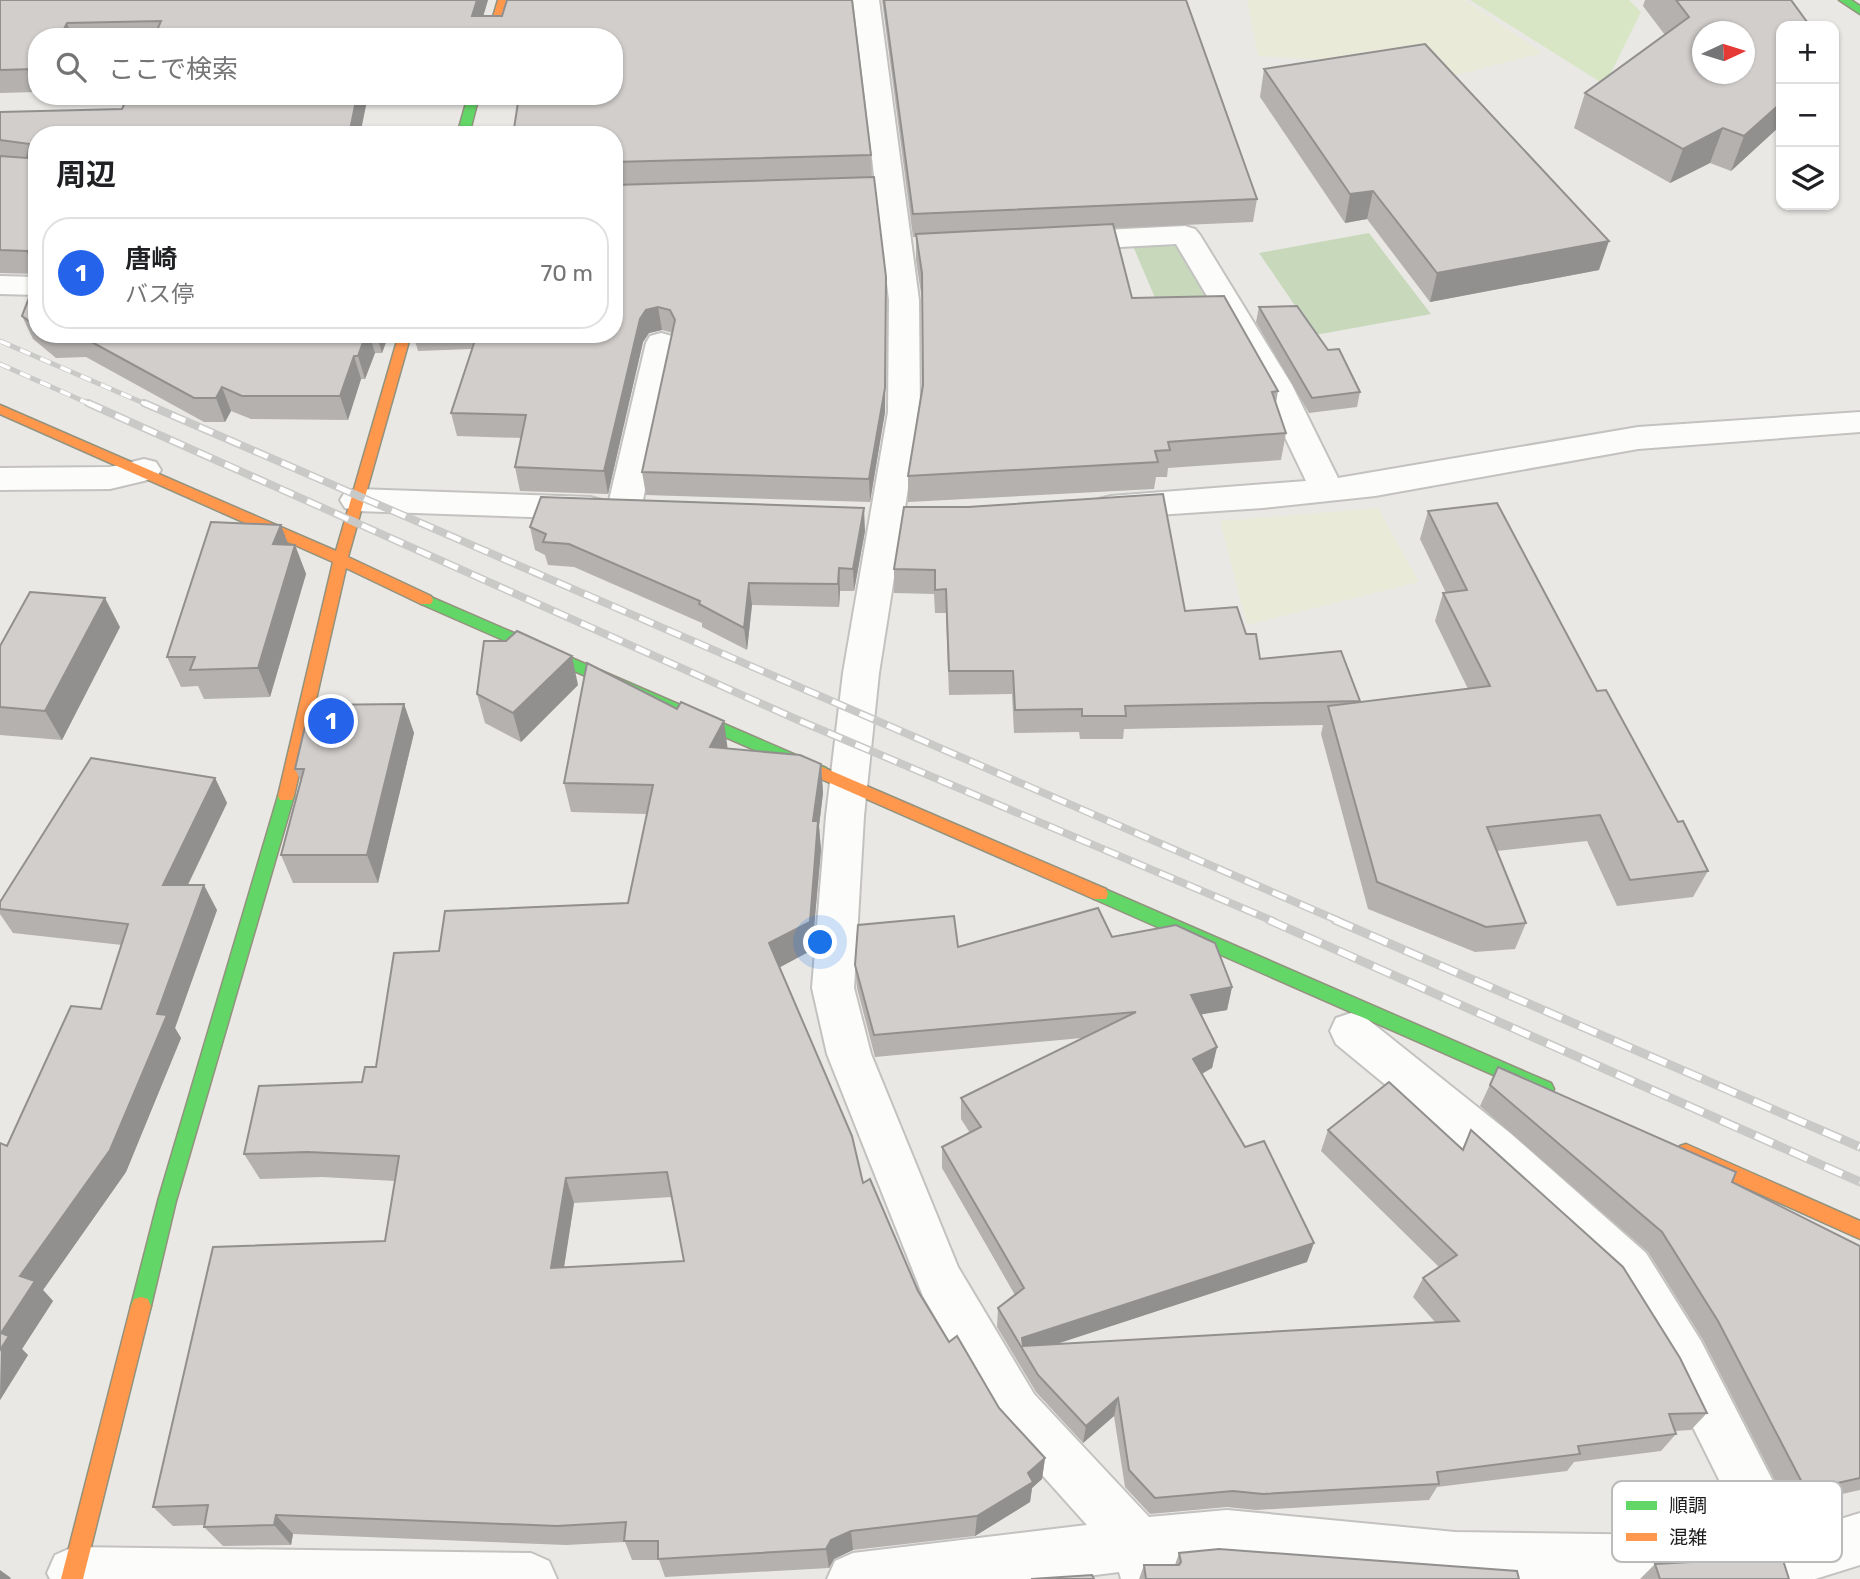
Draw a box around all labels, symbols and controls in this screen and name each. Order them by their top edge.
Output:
north arrow [1692,21,1755,84]
map controls [1776,21,1839,210]
button: + [1776,21,1839,84]
search box [28,28,623,105]
icon: search [52,48,90,86]
text: ここで検索 [108,54,238,85]
button: − [1776,84,1839,147]
button: layers [1776,147,1839,210]
text: 周辺 [56,157,116,193]
text: 唐崎 [125,244,177,275]
text: 1 [75,259,87,287]
text: 70 m [541,259,593,287]
text: バス停 [125,280,194,308]
pin: 1 [308,695,354,747]
your location [803,925,837,959]
legend [1612,1481,1842,1562]
text: 順調 [1669,1494,1707,1517]
text: 混雑 [1669,1526,1707,1549]

